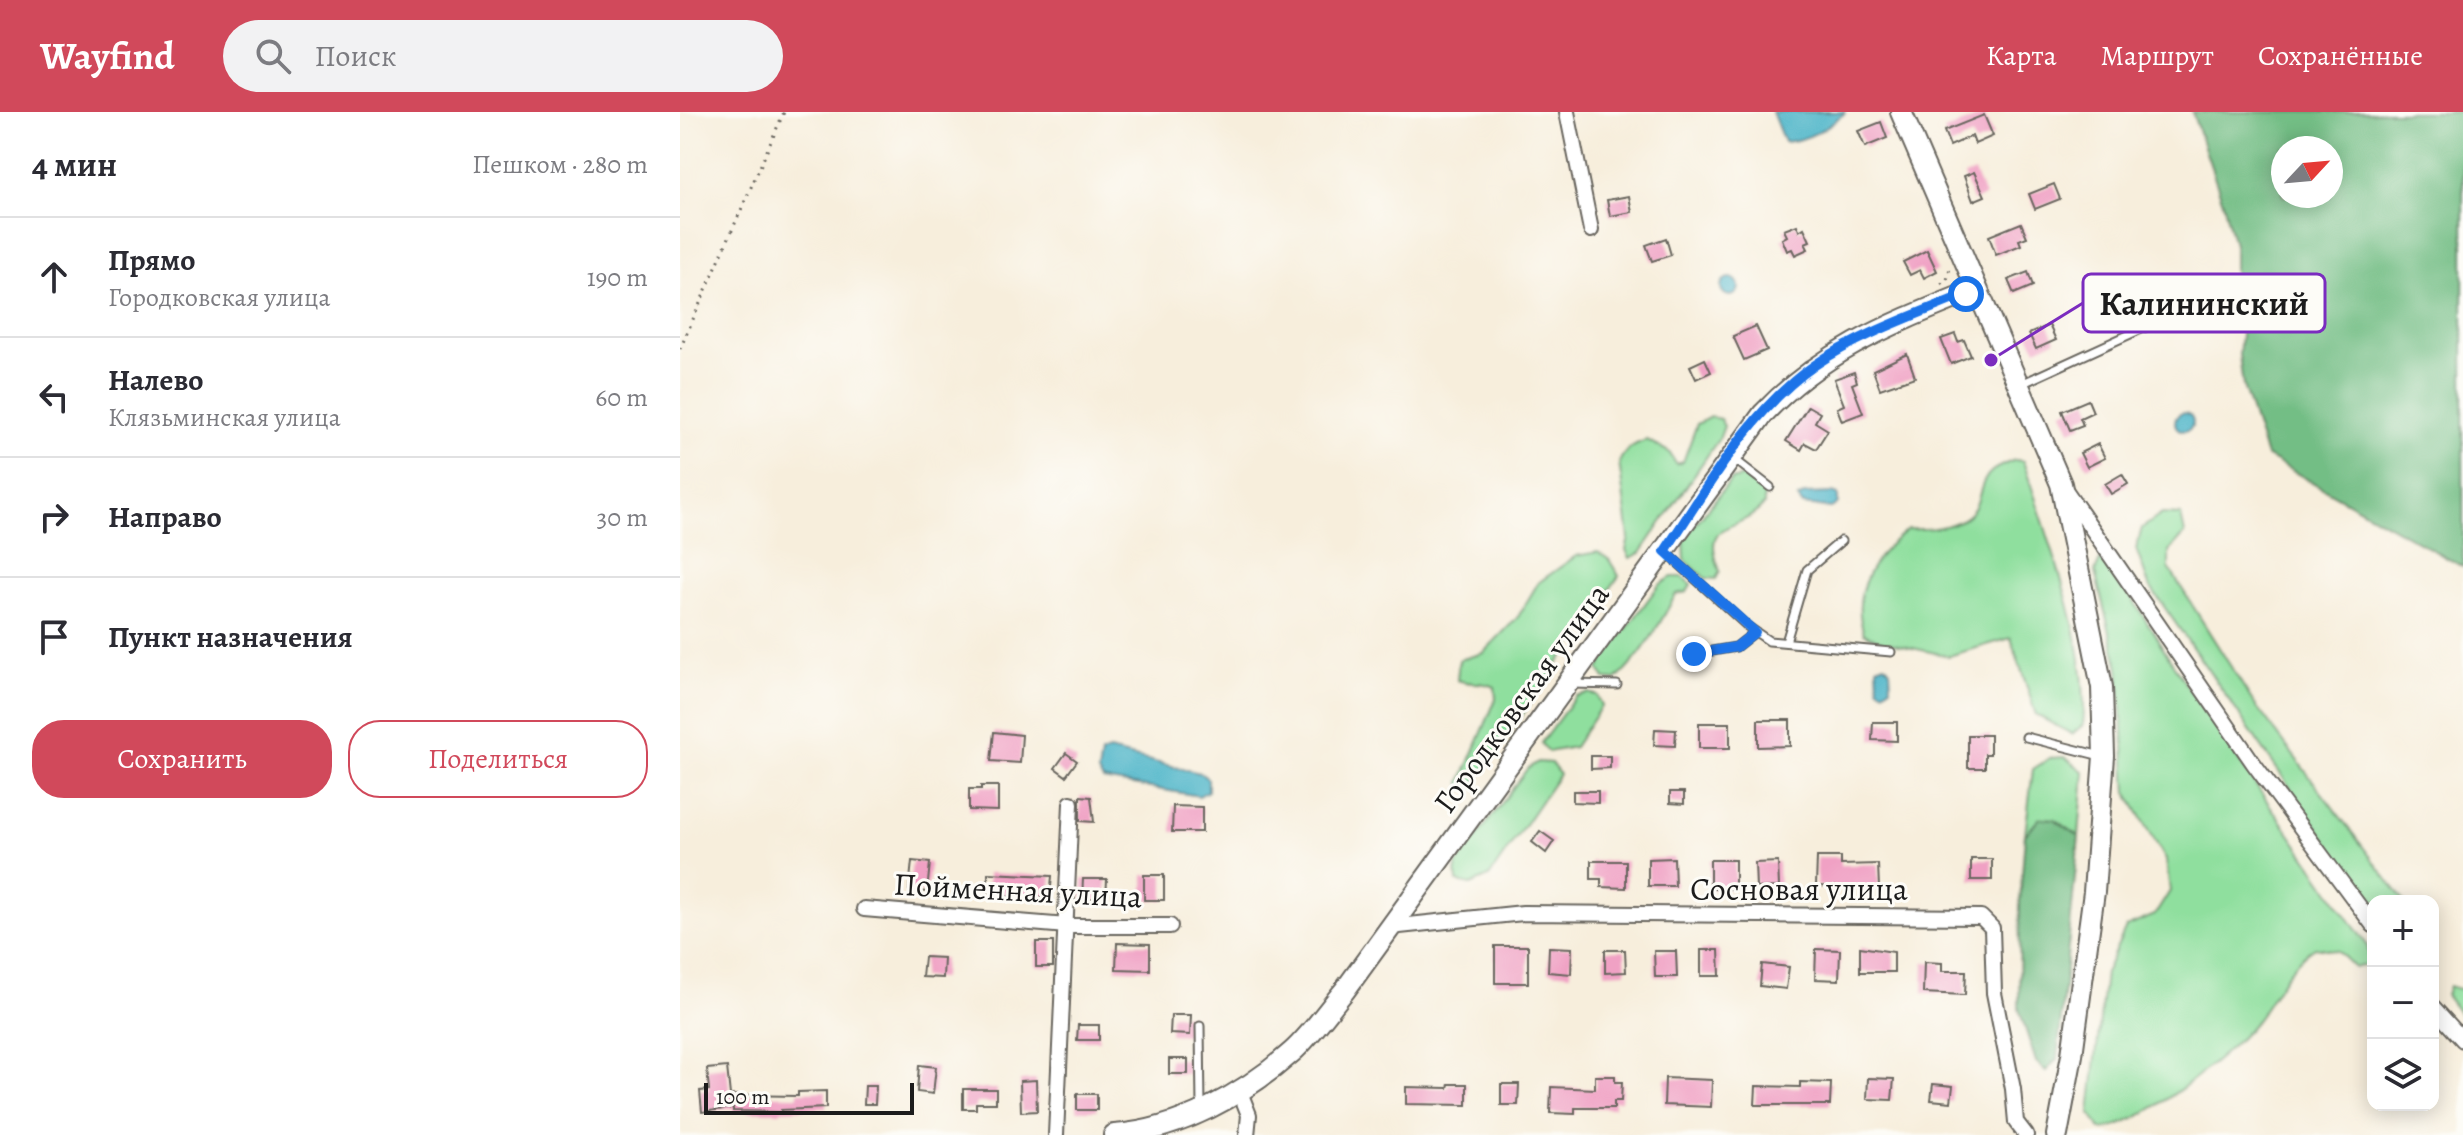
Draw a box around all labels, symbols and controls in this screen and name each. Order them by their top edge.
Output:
search box [223,20,783,92]
text: Wayfind [40,30,175,82]
icon: search [251,34,295,78]
text: Поиск [315,36,397,76]
text: Карта [1986,37,2057,75]
text: Маршрут [2101,37,2214,75]
text: Сохранённые [2258,37,2423,75]
north arrow [2271,136,2343,208]
text: 4 мин [32,141,117,188]
text: Пешком · 280 m [472,147,648,182]
text: Прямо [108,240,195,280]
icon: ahead [32,255,76,299]
text: 190 m [587,260,648,295]
callout: Калининский [2083,274,2325,332]
route start [1948,276,1984,312]
text: Городковская улица [108,280,331,315]
text: Калининский [2099,280,2309,327]
text: Налево [108,360,203,400]
icon: left [32,375,76,419]
text: 60 m [595,380,648,415]
text: Клязьминская улица [108,400,341,435]
icon: right [32,495,76,539]
text: Направо [108,497,222,537]
text: 30 m [597,500,648,535]
street label: Городковская улица [1423,574,1619,822]
icon: arrive [32,615,76,659]
text: Пункт назначения [108,617,353,657]
route end [1676,636,1712,672]
button: Сохранить [32,720,332,798]
button: Поделиться [348,720,648,798]
street label: Пойменная улица [893,862,1143,918]
street label: Сосновая улица [1690,867,1908,911]
map controls [2367,895,2439,1111]
button: + [2367,895,2439,967]
button: − [2367,967,2439,1039]
button: layers [2367,1039,2439,1111]
scale bar [704,1079,914,1115]
text: 100 m [716,1082,770,1112]

